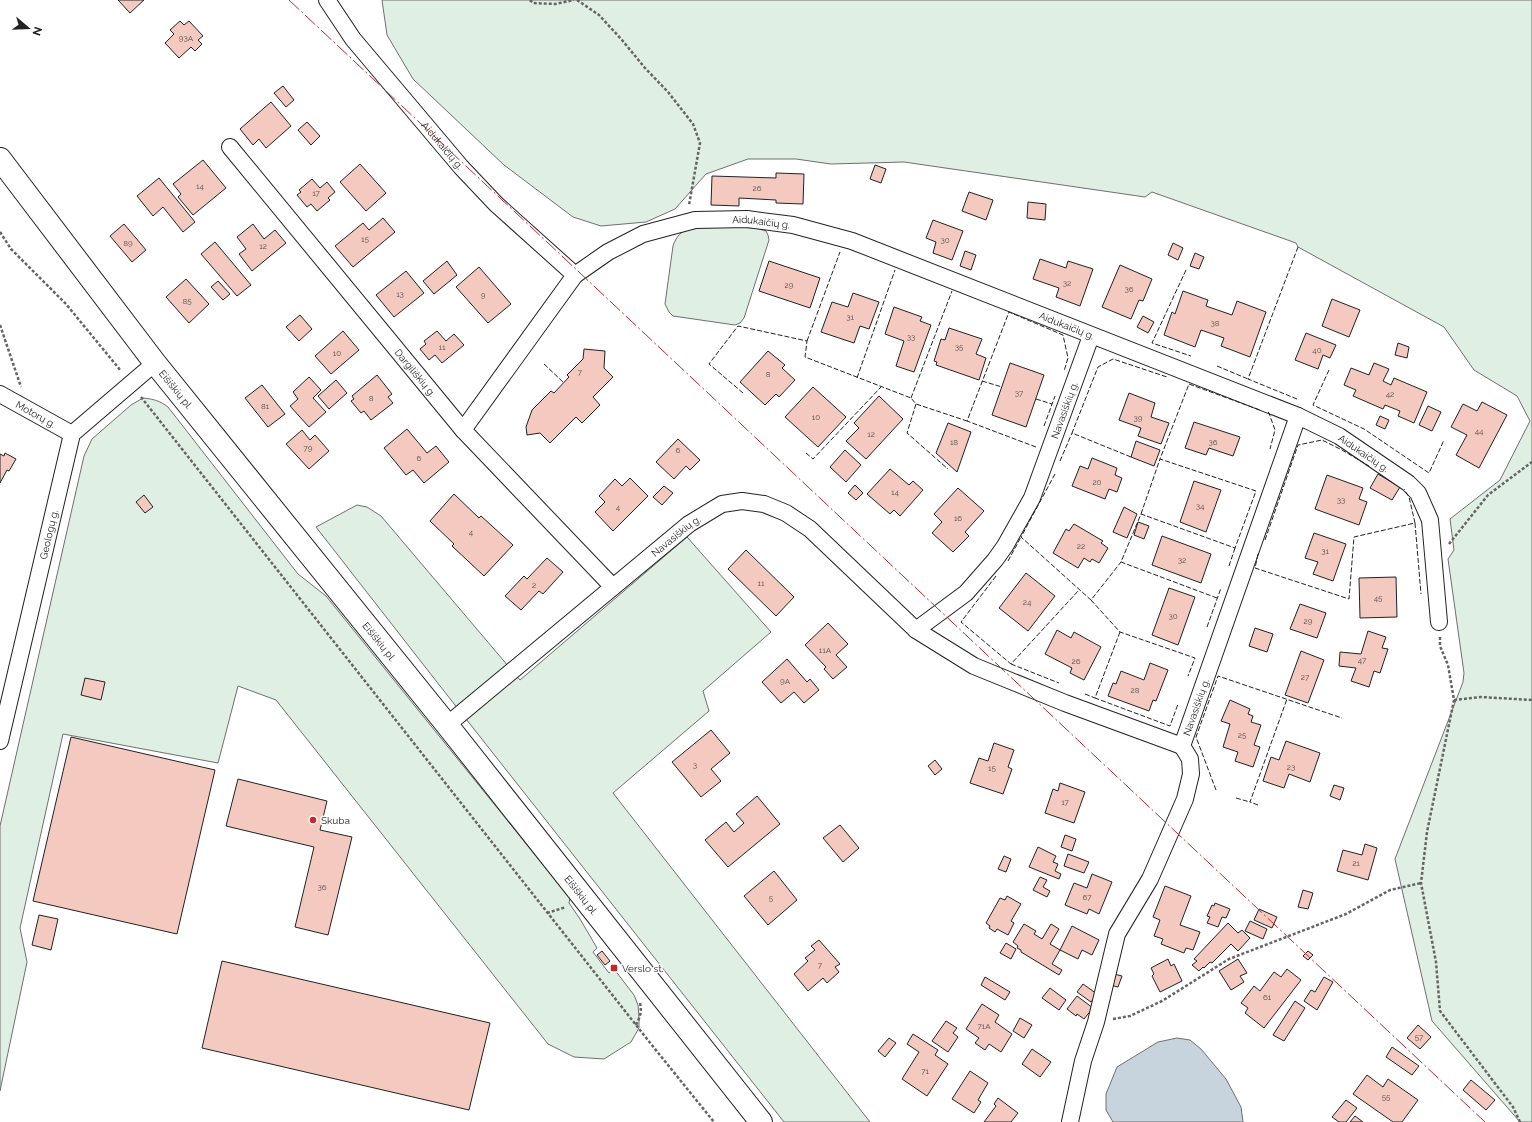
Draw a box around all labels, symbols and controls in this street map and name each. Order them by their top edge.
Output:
north arrow [8,8,48,48]
text: N [29,25,44,37]
house number: 93A [179,33,194,43]
street label: Aidukaičių g. [420,119,466,171]
house number: 14 [196,181,205,191]
house number: 26 [753,183,762,193]
house number: 17 [312,188,321,198]
street label: Aidukaičių g. [732,213,791,230]
house number: 15 [361,234,370,244]
house number: 30 [940,235,950,245]
house number: 89 [123,238,133,248]
house number: 12 [259,241,267,251]
house number: 32 [1063,278,1071,288]
house number: 29 [785,280,794,290]
house number: 36 [1124,284,1134,294]
house number: 13 [396,289,404,299]
house number: 9 [481,290,486,300]
house number: 85 [182,296,192,306]
street label: Aidukaičių g. [1038,310,1096,341]
house number: 31 [846,312,854,322]
house number: 38 [1210,318,1220,328]
house number: 33 [907,332,915,342]
house number: 11 [439,342,446,352]
house number: 35 [955,342,964,352]
house number: 40 [1312,345,1322,355]
street label: Dargiliškių g. [393,346,438,398]
house number: 10 [333,348,341,358]
house number: 7 [578,367,583,377]
street label: Eišiškių pl. [157,368,195,411]
house number: 8 [766,369,771,379]
street label: Navasiškių g. [1049,380,1079,440]
house number: 37 [1015,388,1024,398]
house number: 42 [1386,389,1394,399]
house number: 8 [369,393,374,403]
street label: Motorų g. [14,398,58,429]
house number: 81 [261,401,270,411]
house number: 10 [812,412,820,422]
house number: 39 [1134,413,1143,423]
house number: 44 [1475,426,1484,436]
house number: 12 [867,429,875,439]
street label: Aidukaičių g. [1337,432,1391,474]
house number: 18 [950,437,958,447]
house number: 36 [1208,437,1218,447]
house number: 79 [304,443,313,453]
house number: 6 [676,445,681,455]
house number: 6 [417,453,422,463]
house number: 20 [1092,477,1102,487]
house number: 14 [891,487,900,497]
house number: 33 [1337,495,1345,505]
house number: 34 [1196,501,1205,511]
house number: 4 [616,502,621,512]
street label: Geologų g. [37,509,60,560]
street label: Navasiškių g. [649,513,702,559]
house number: 16 [954,513,962,523]
house number: 4 [469,527,474,537]
house number: 22 [1077,541,1085,551]
house number: 31 [1321,546,1329,556]
house number: 32 [1178,555,1186,565]
house number: 11 [758,578,765,588]
house number: 2 [532,580,536,590]
house number: 45 [1374,593,1383,603]
house number: 24 [1023,597,1032,607]
house number: 30 [1168,611,1178,621]
house number: 29 [1304,616,1313,626]
street label: Eišiškių pl. [361,620,399,663]
house number: 11A [819,645,832,655]
house number: 47 [1358,655,1367,665]
house number: 26 [1072,656,1081,666]
house number: 27 [1301,672,1310,682]
house number: 9A [780,676,791,686]
street label: Navasiškių g. [1181,677,1211,737]
house number: 28 [1131,685,1140,695]
house number: 25 [1238,730,1247,740]
house number: 3 [693,760,697,770]
house number: 23 [1287,762,1295,772]
house number: 15 [988,763,997,773]
house number: 17 [1061,797,1070,807]
marker: Skuba [308,815,318,825]
place label: Skuba [321,815,350,826]
house number: 21 [1352,858,1360,868]
street label: Eišiškių pl. [563,873,600,917]
house number: 36 [317,882,327,892]
house number: 67 [1082,892,1092,902]
house number: 5 [769,893,774,903]
house number: 7 [818,960,823,970]
marker: Verslo st. [609,963,619,973]
place label: Verslo st. [622,963,664,974]
house number: 61 [1263,992,1272,1002]
house number: 71A [977,1021,991,1031]
house number: 57 [1415,1032,1424,1042]
house number: 71 [921,1066,929,1076]
house number: 55 [1382,1092,1391,1102]

